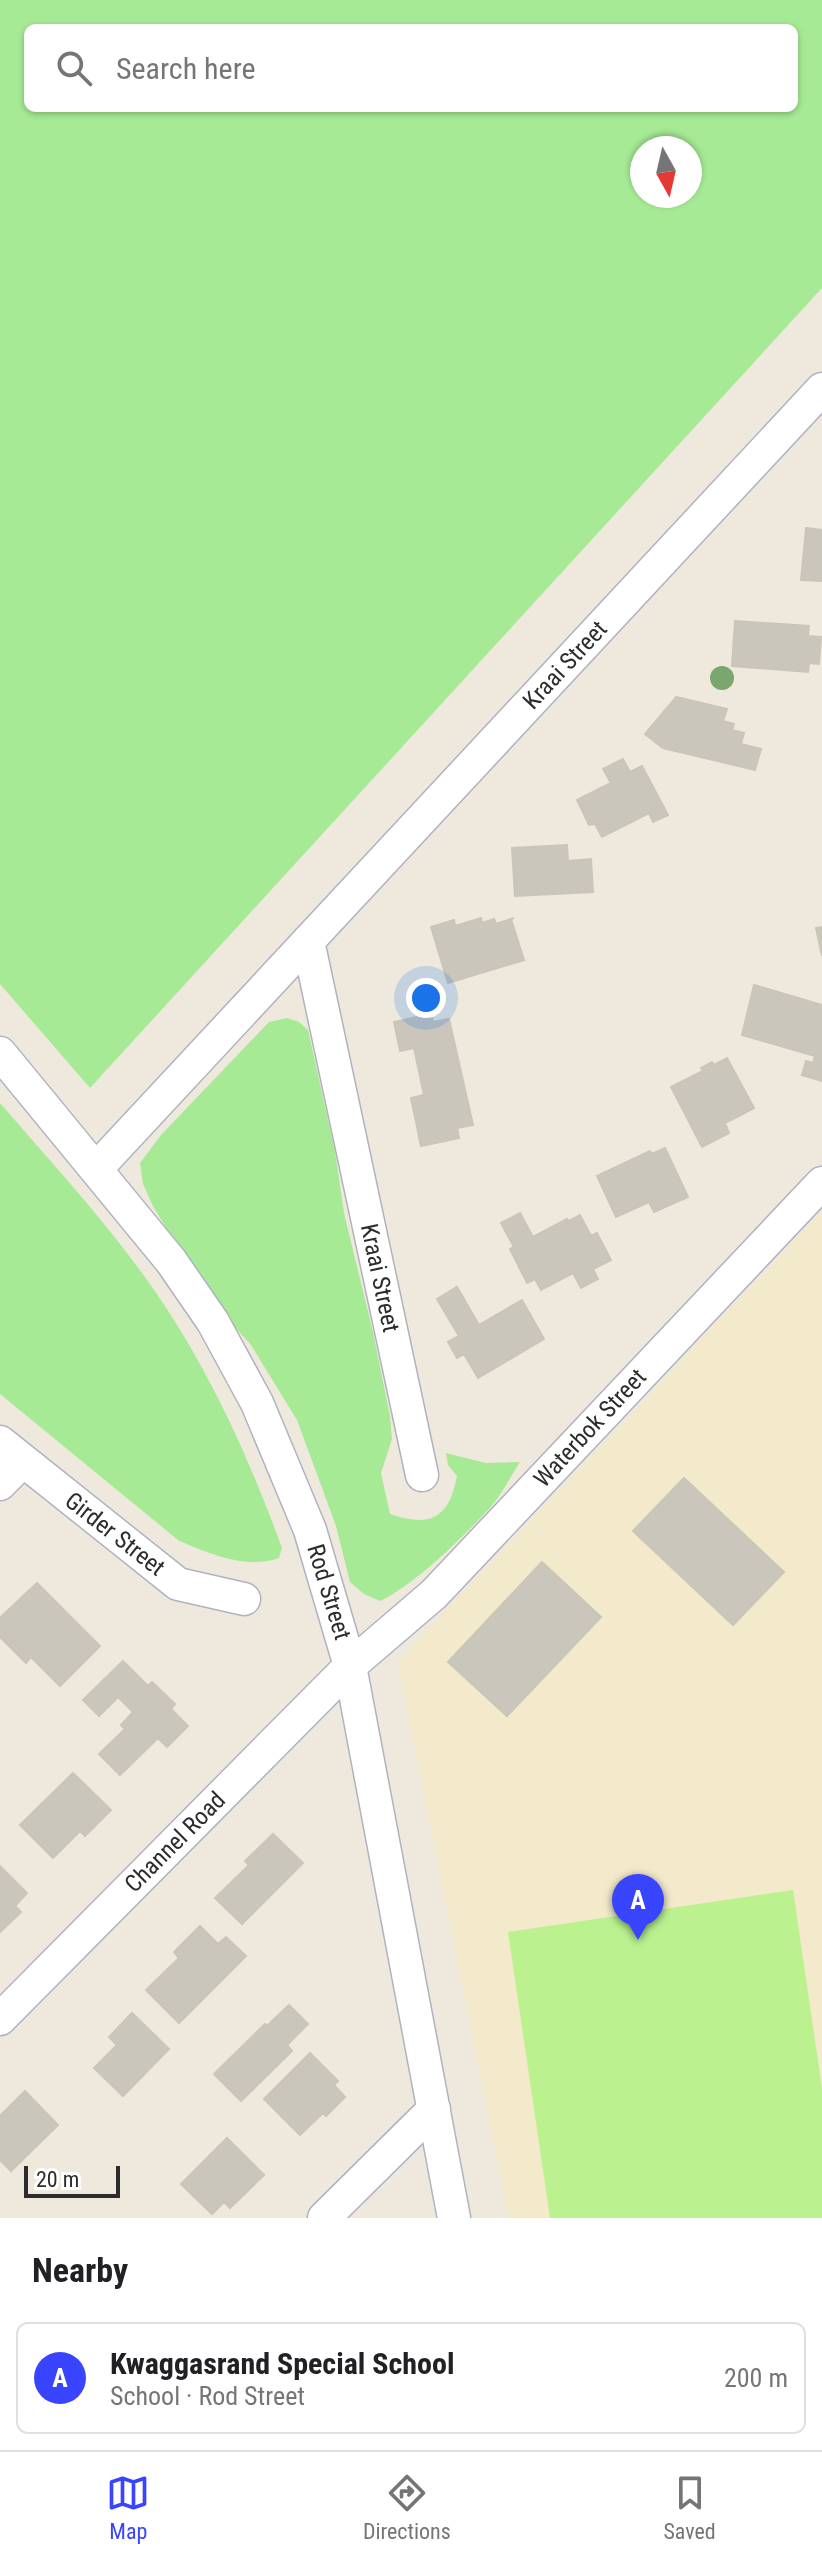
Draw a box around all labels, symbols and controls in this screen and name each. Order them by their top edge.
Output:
search box [24,24,798,112]
icon: search [52,46,96,90]
text: Search here [116,51,256,86]
north arrow [630,136,702,208]
street label: Kraai Street [517,615,613,715]
your location [406,978,446,1018]
street label: Kraai Street [355,1221,405,1335]
street label: Waterbok Street [528,1363,652,1493]
street label: Girder Street [59,1486,171,1582]
street label: Rod Street [301,1541,357,1643]
street label: Channel Road [119,1786,231,1898]
pin: A [612,1874,664,1940]
scale bar [24,2162,120,2198]
text: 20 m [36,2167,79,2192]
text: Nearby [32,2250,128,2290]
text: Kwaggasrand Special School [110,2346,454,2381]
text: A [52,2363,68,2393]
text: 200 m [724,2363,788,2393]
text: School · Rod Street [110,2381,305,2411]
tab: Map [106,2471,150,2544]
tab: Directions [363,2471,451,2544]
tab: Saved [663,2471,716,2544]

